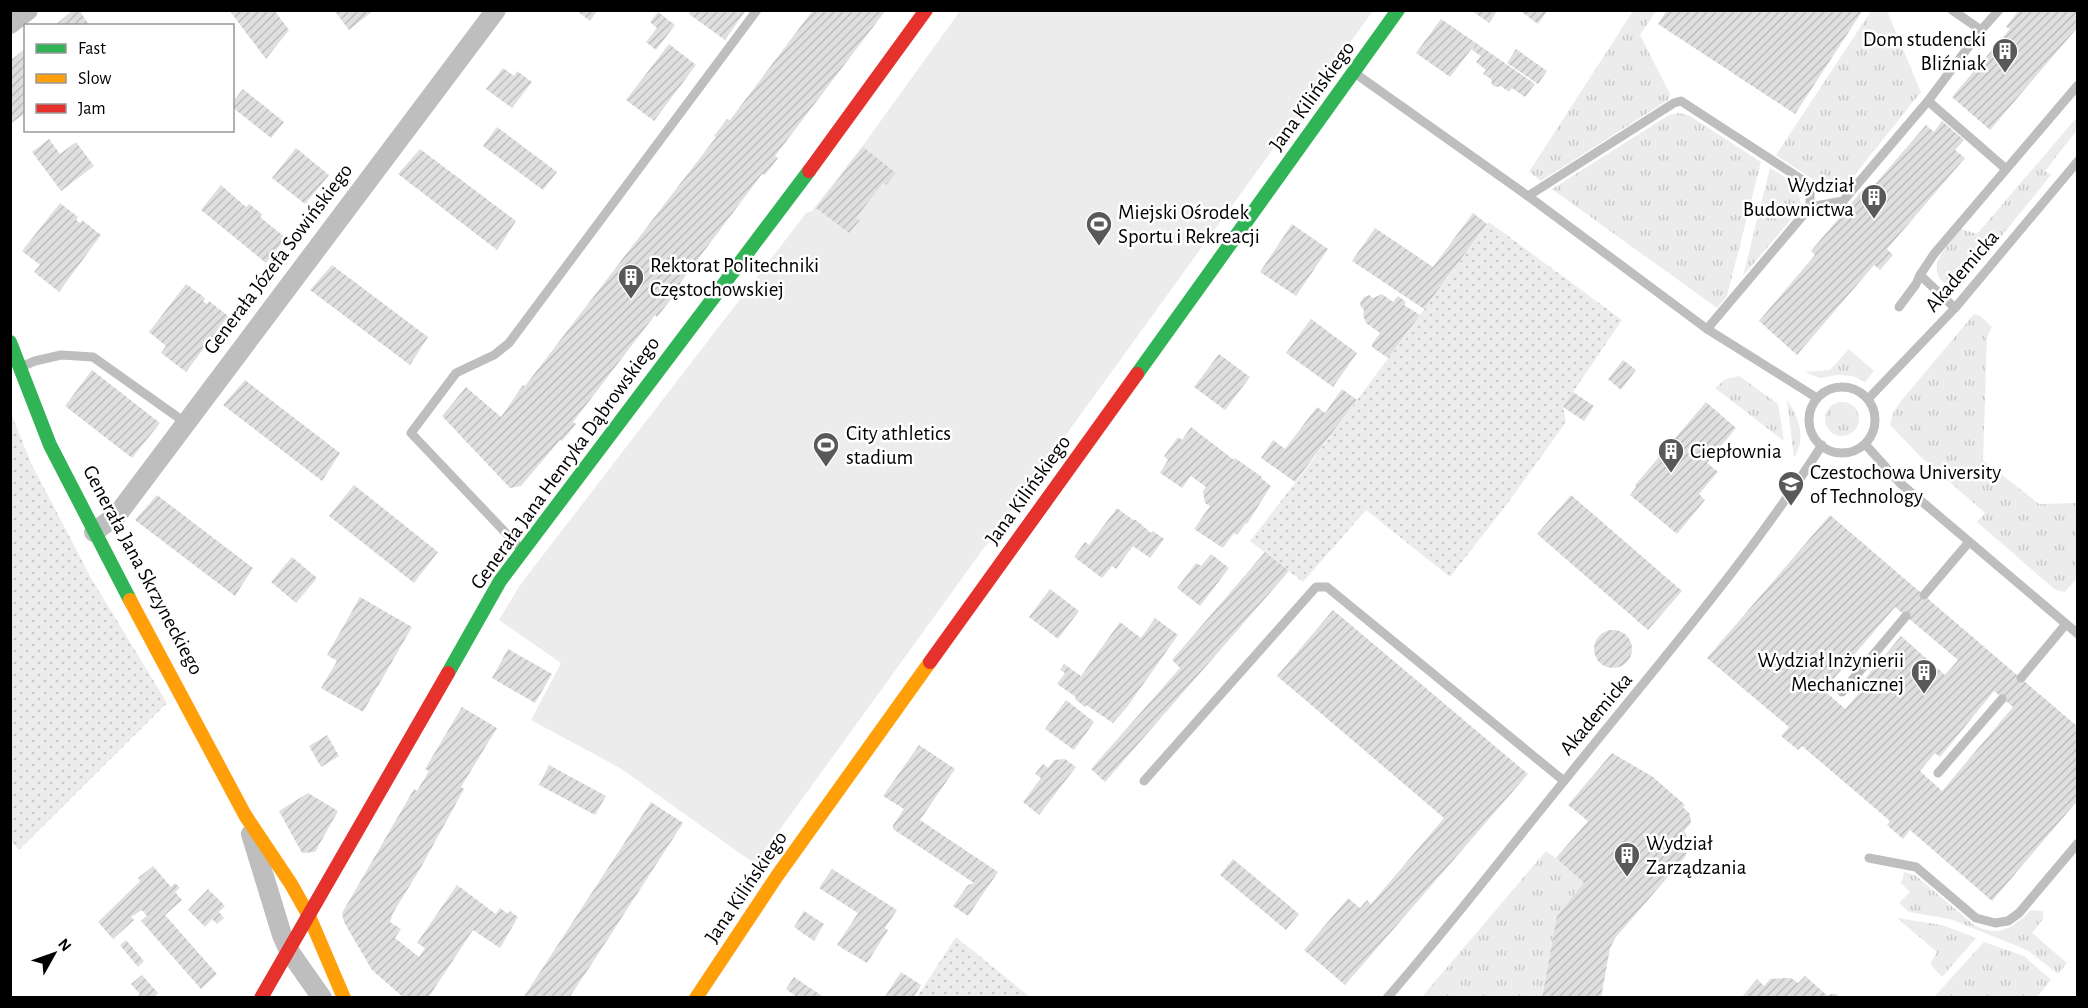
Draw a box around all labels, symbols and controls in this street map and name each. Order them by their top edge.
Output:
legend [24,24,234,132]
place label: Dom studencki Bliźniak [1863,29,1986,74]
building icon: Dom studencki Bliźniak [1990,36,2020,74]
street label: Jana Kilińskiego [1265,37,1359,155]
text: Fast [78,40,106,58]
text: Slow [78,70,111,88]
text: Jam [78,100,106,118]
street label: Generała Józefa Sowińskiego [200,160,356,358]
place label: Wydział Budownictwa [1743,175,1855,220]
building icon: Wydział Budownictwa [1859,182,1889,220]
place label: Miejski Ośrodek Sportu i Rekreacji [1118,202,1260,247]
sports icon: Miejski Ośrodek Sportu i Rekreacji [1084,209,1114,247]
street label: Akademicka [1921,226,2003,316]
place label: Rektorat Politechniki Częstochowskiej [650,255,819,300]
building icon: Rektorat Politechniki Częstochowskiej [616,262,646,300]
street label: Generała Jana Henryka Dąbrowskiego [466,333,664,593]
place label: City athletics stadium [846,423,951,468]
sports icon: City athletics stadium [811,430,841,468]
street label: Jana Kilińskiego [981,431,1075,549]
building icon: Ciepłownia [1656,436,1686,474]
place label: Ciepłownia [1690,441,1782,462]
street label: Generała Jana Skrzyneckiego [79,462,207,678]
place label: Czestochowa University of Technology [1810,462,2001,507]
school or university icon: Czestochowa University of Technology [1776,469,1806,507]
place label: Wydział Inżynierii Mechanicznej [1757,650,1904,695]
building icon: Wydział Inżynierii Mechanicznej [1909,657,1939,695]
street label: Akademicka [1556,669,1636,759]
street label: Jana Kilińskiego [701,827,791,947]
place label: Wydział Zarządzania [1646,833,1747,878]
building icon: Wydział Zarządzania [1612,840,1642,878]
north arrow [24,924,84,984]
text: N [55,936,74,954]

